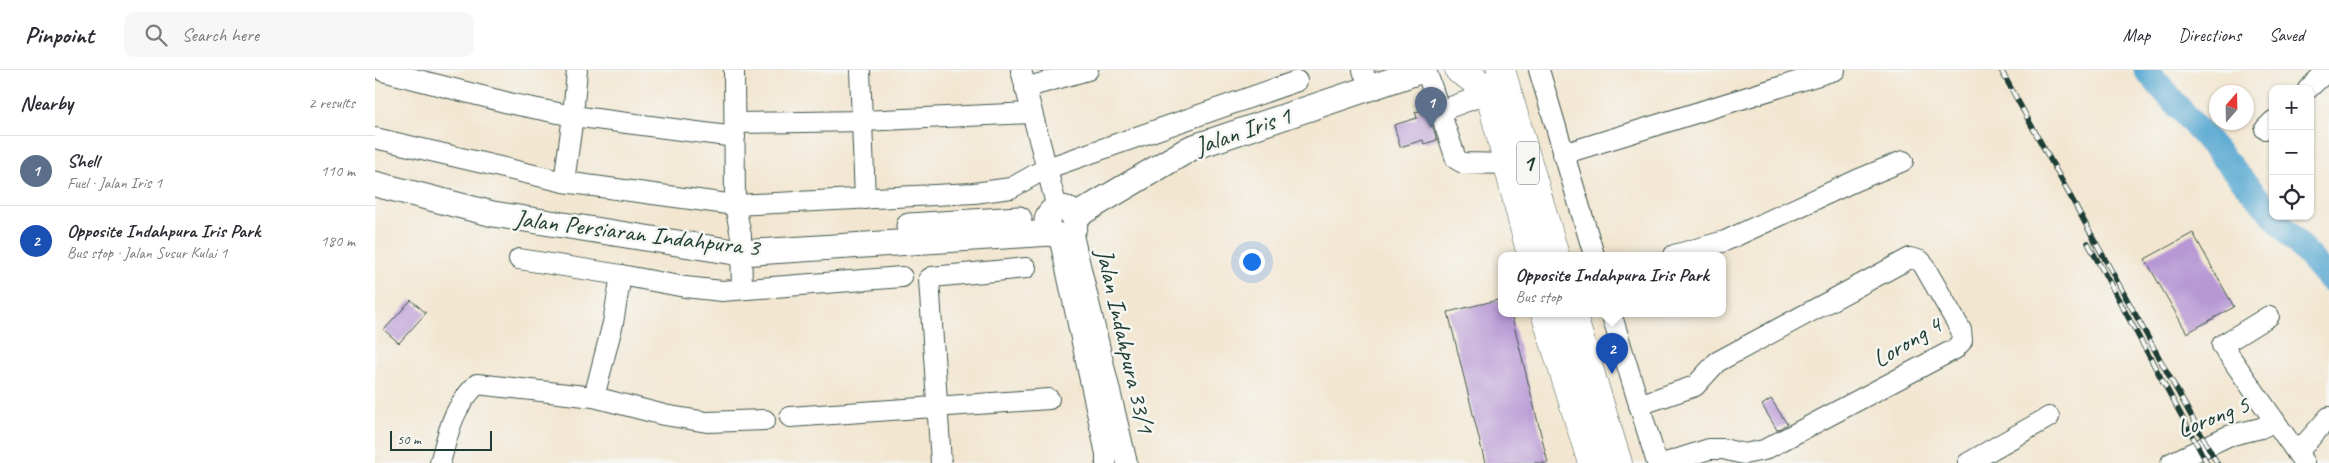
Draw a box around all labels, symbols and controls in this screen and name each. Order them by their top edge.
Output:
search box [124,12,474,57]
text: Pinpoint [25,20,94,50]
icon: search [142,21,170,49]
text: Search here [182,23,259,47]
text: Map [2123,24,2150,46]
text: Directions [2178,24,2241,46]
text: Saved [2269,24,2304,46]
north arrow [2209,85,2254,130]
map controls [2269,85,2314,220]
button: + [2269,85,2314,130]
pin: 1 [1415,87,1447,128]
text: Nearby [20,90,73,116]
text: 2 results [308,93,355,113]
street label: Jalan Iris 1 [1190,99,1297,163]
button: − [2269,130,2314,175]
road number: 1 [1517,142,1539,185]
text: Shell [67,149,99,173]
text: 1 [32,161,40,181]
text: 110 m [321,161,355,181]
text: Fuel · Jalan Iris 1 [67,173,162,193]
button: locate [2269,175,2314,220]
street label: Jalan Persiaran Indahpura 3 [512,202,763,264]
text: Opposite Indahpura Iris Park [67,219,260,243]
text: 2 [32,231,40,251]
text: 180 m [321,231,355,251]
text: Bus stop · Jalan Susur Kulai 1 [67,243,228,263]
street label: Jalan Indahpura 33/1 [1088,245,1162,438]
your location [1239,249,1265,275]
popup [1498,252,1726,317]
text: Opposite Indahpura Iris Park [1515,263,1709,287]
text: Bus stop [1515,287,1562,307]
street label: Lorong 4 [1867,308,1950,375]
pin: 2 [1596,333,1628,374]
street label: Lorong 5 [2172,388,2255,445]
scale bar [390,428,493,451]
text: 50 m [397,431,421,448]

